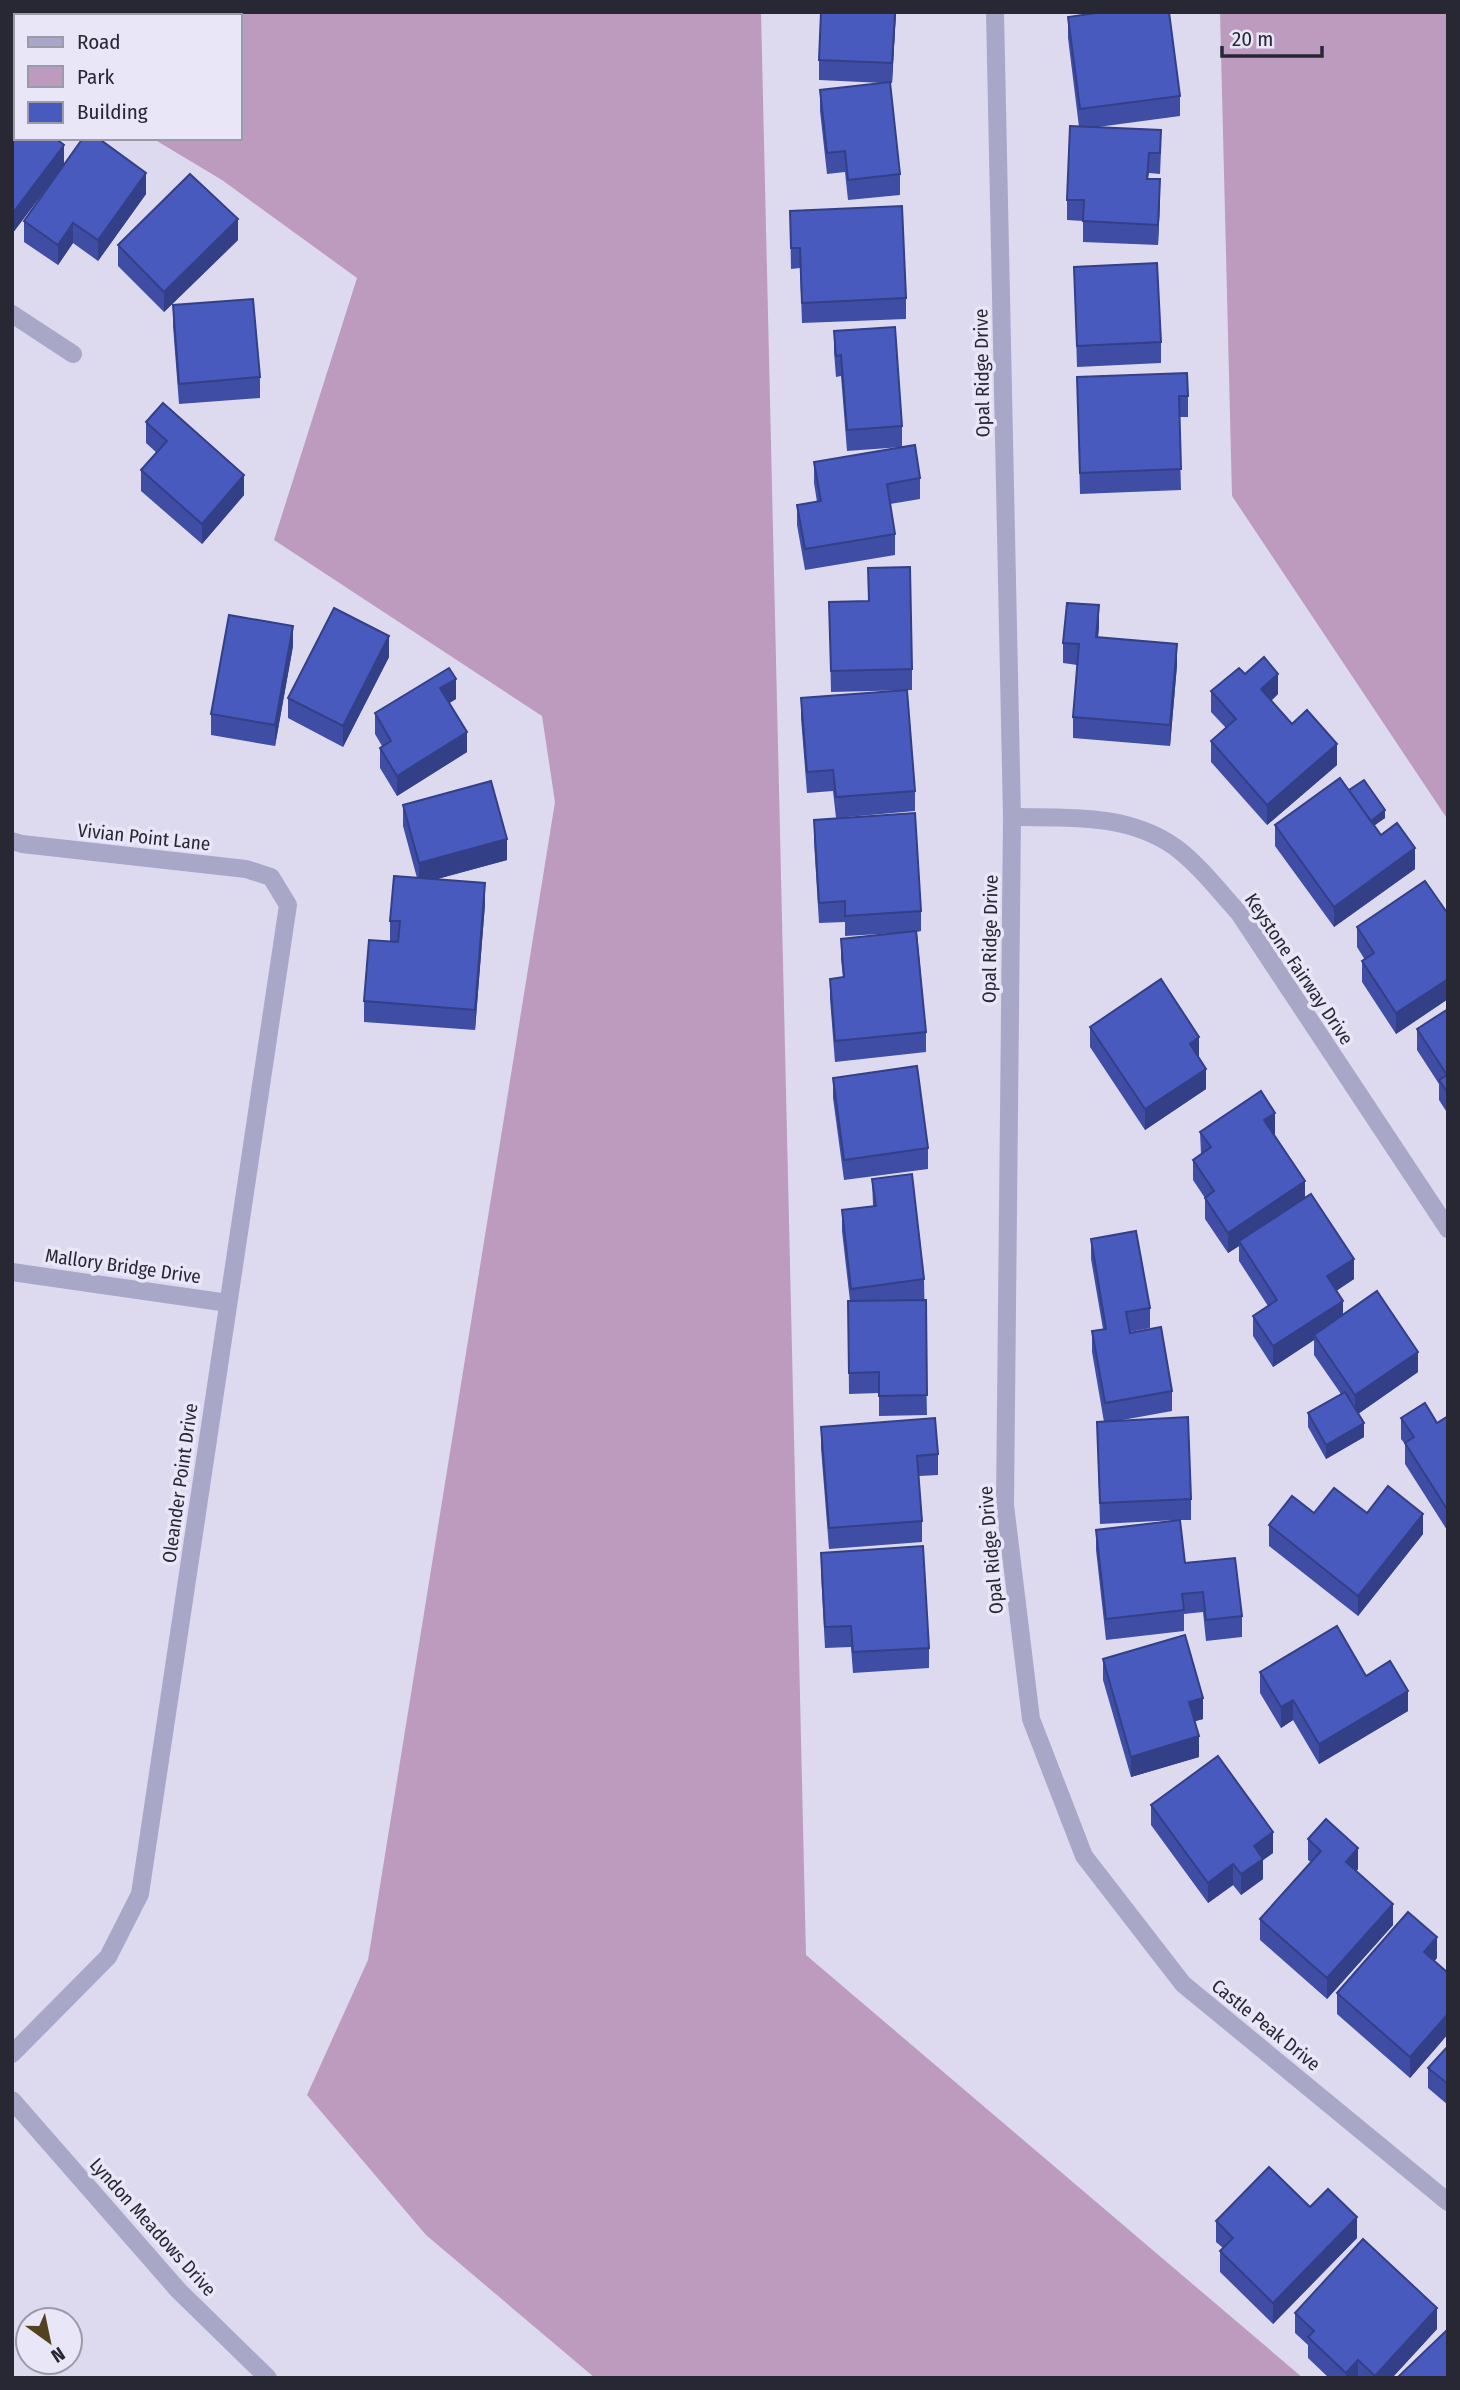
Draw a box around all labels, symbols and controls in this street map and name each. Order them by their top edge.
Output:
legend [14,14,242,140]
scale bar [1222,14,1322,58]
text: 20 m [1232,26,1273,52]
text: Road [77,29,121,55]
text: Park [77,64,115,90]
text: Building [77,99,148,125]
street label: Opal Ridge Drive [969,309,995,437]
street label: Vivian Point Lane [76,819,212,855]
street label: Opal Ridge Drive [977,875,1003,1003]
street label: Keystone Fairway Drive [1240,889,1358,1049]
street label: Mallory Bridge Drive [44,1244,202,1288]
street label: Oleander Point Drive [157,1402,203,1564]
street label: Opal Ridge Drive [974,1485,1008,1615]
street label: Castle Peak Drive [1207,1974,1325,2076]
street label: Lyndon Meadows Drive [85,2153,221,2301]
north arrow [14,2306,84,2376]
text: N [47,2342,69,2368]

